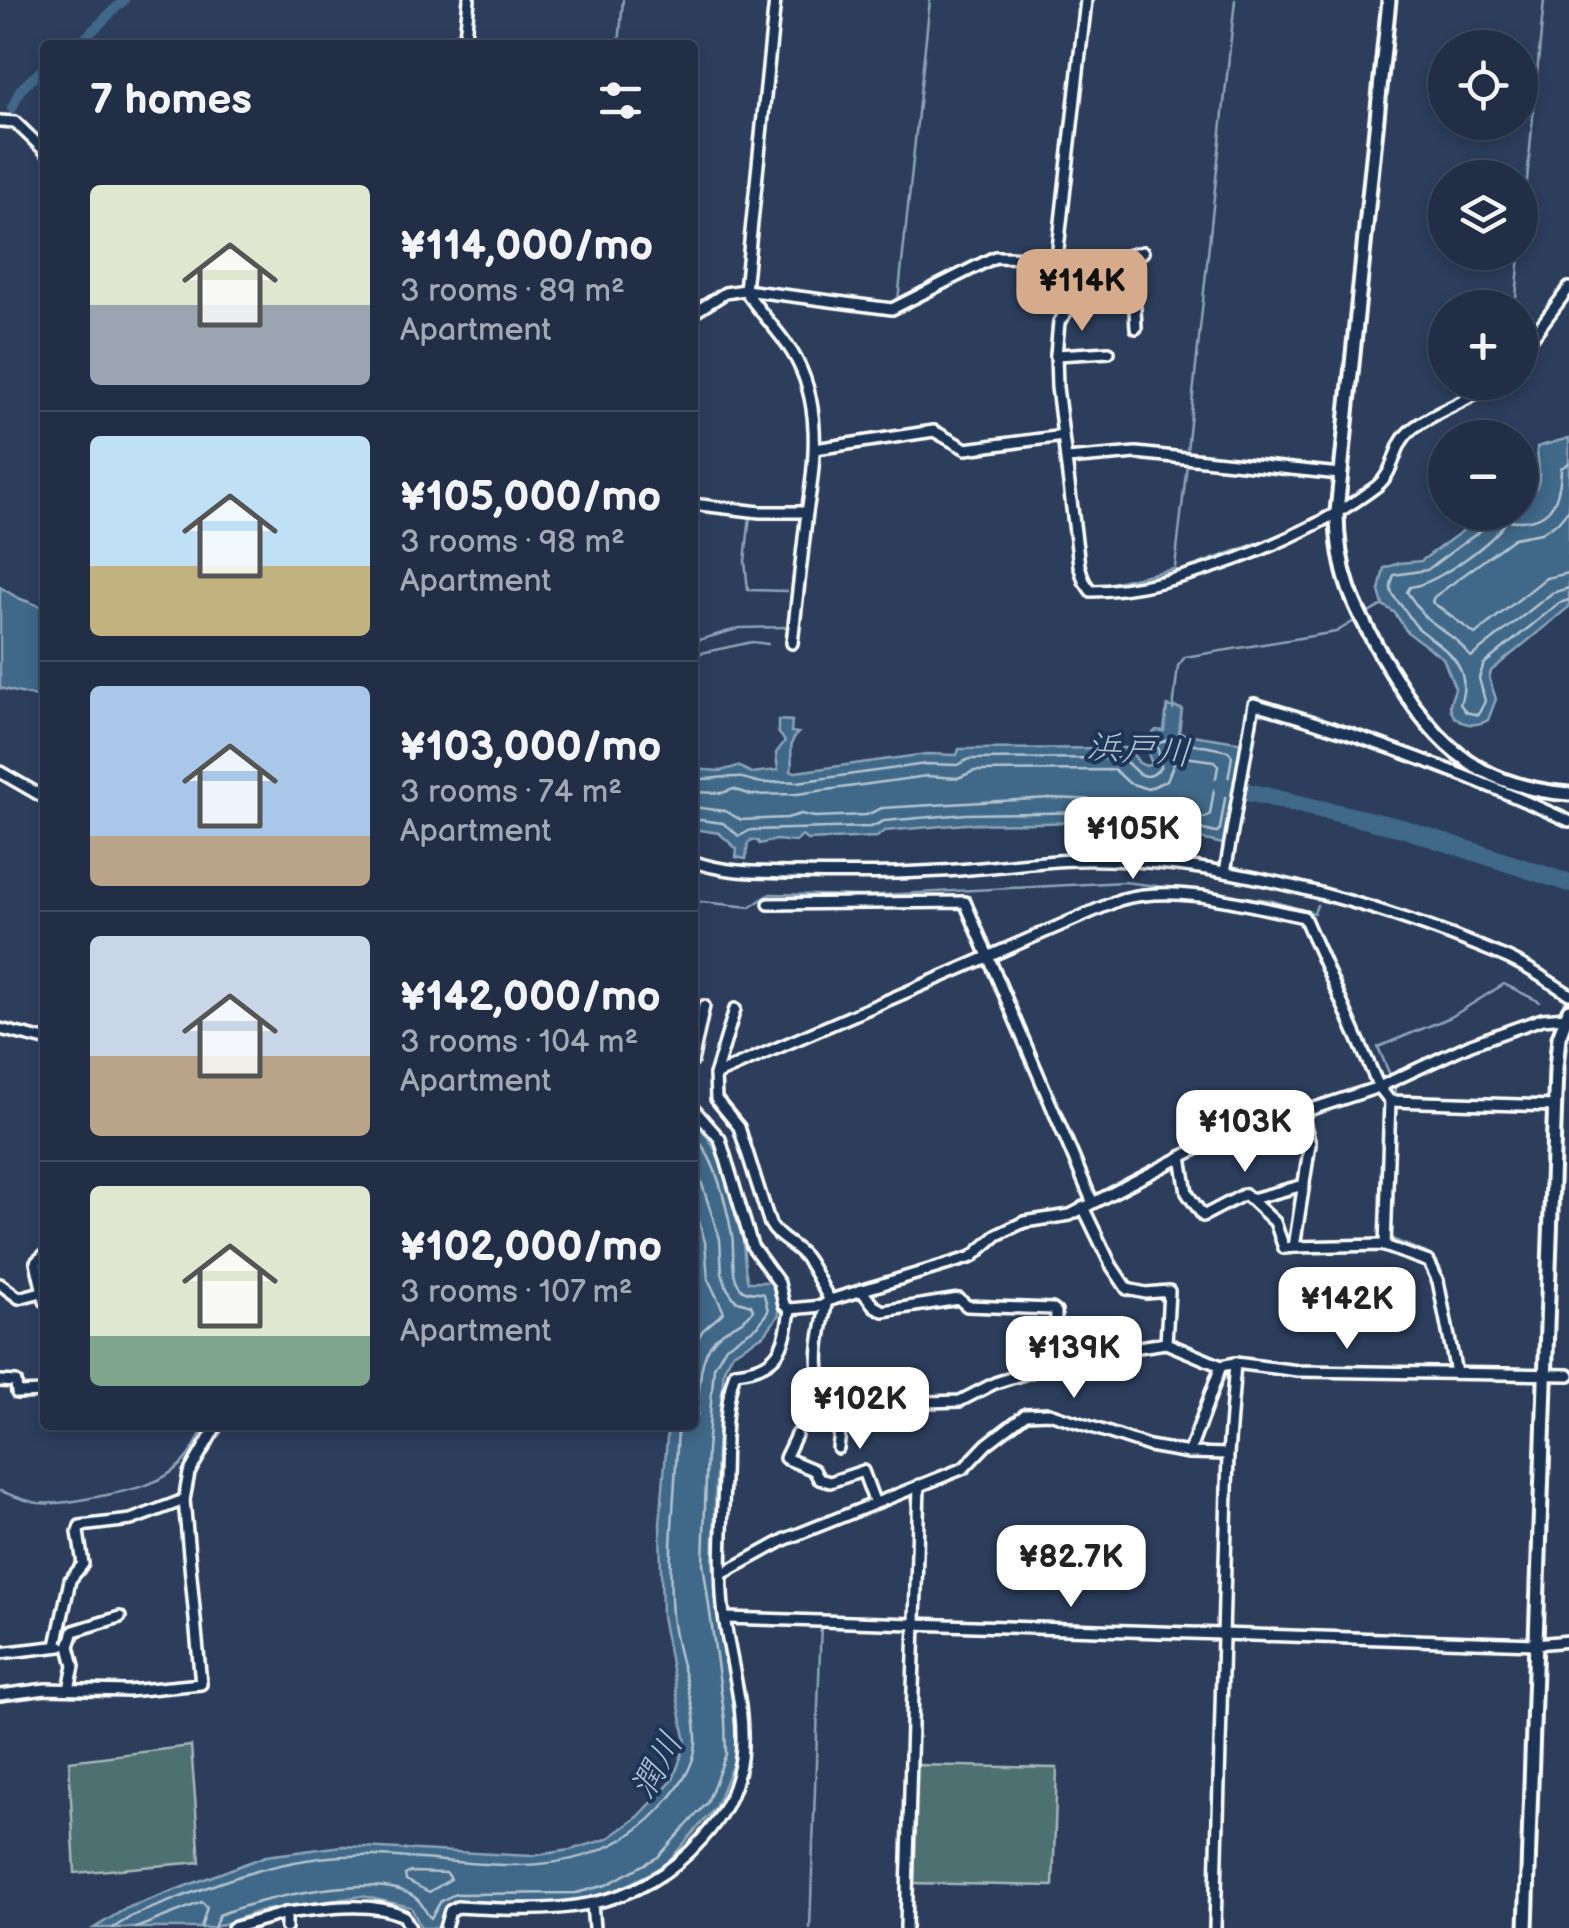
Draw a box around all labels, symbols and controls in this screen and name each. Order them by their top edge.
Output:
map controls [1428,30,1538,530]
button: locate [1428,30,1538,140]
icon: filters [593,73,648,128]
text: 7 homes [90,75,252,126]
button: layers [1428,160,1538,270]
text: ¥114,000/mo [400,221,653,272]
icon: home [170,225,290,345]
pin: ¥114K [1012,249,1152,334]
text: ¥114K [1038,262,1126,301]
text: 3 rooms · 89 m² [400,272,625,311]
button: + [1428,290,1538,400]
text: Apartment [400,311,551,350]
button: − [1428,420,1538,530]
text: ¥105,000/mo [400,472,661,523]
icon: home [170,476,290,596]
text: 3 rooms · 98 m² [400,523,625,562]
text: Apartment [400,562,551,601]
text: ¥103,000/mo [400,722,661,773]
water label: 浜戸川 [1085,725,1193,776]
icon: home [170,726,290,846]
text: 3 rooms · 74 m² [400,773,622,812]
pin: ¥105K [1063,797,1203,882]
text: ¥105K [1086,810,1180,849]
text: Apartment [400,812,551,851]
text: ¥142,000/mo [400,972,661,1023]
icon: home [170,976,290,1096]
text: 3 rooms · 104 m² [400,1023,638,1062]
text: Apartment [400,1062,551,1101]
pin: ¥103K [1175,1090,1315,1175]
text: ¥103K [1198,1103,1292,1142]
text: ¥102,000/mo [400,1222,662,1273]
icon: home [170,1226,290,1346]
pin: ¥142K [1277,1267,1417,1352]
text: 3 rooms · 107 m² [400,1273,633,1312]
text: ¥142K [1301,1280,1393,1319]
text: Apartment [400,1312,551,1351]
pin: ¥139K [1004,1316,1144,1401]
text: ¥139K [1028,1329,1120,1368]
pin: ¥102K [790,1367,930,1452]
text: ¥102K [813,1380,907,1419]
pin: ¥82.7K [990,1525,1152,1610]
text: ¥82.7K [1019,1538,1123,1577]
water label: 潤川 [622,1725,693,1807]

